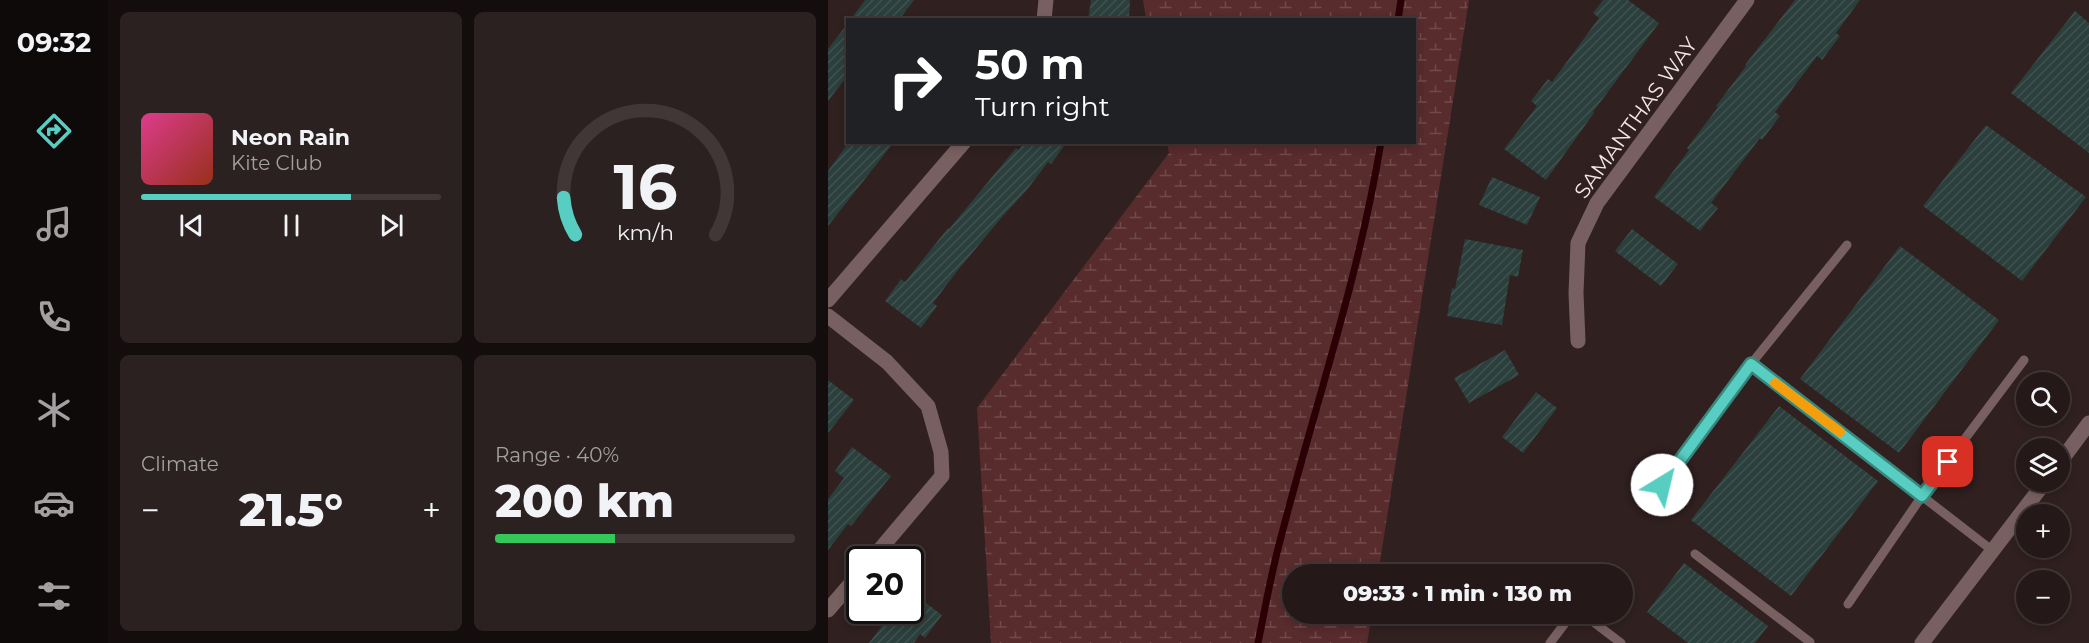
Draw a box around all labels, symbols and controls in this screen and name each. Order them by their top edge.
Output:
text: 09:32 [17,26,91,59]
street label: SAMANTHAS WAY [1569,32,1703,203]
text: 50 m [975,38,1084,90]
icon: right [876,42,954,120]
text: Turn right [975,90,1110,123]
icon: directions [33,110,75,152]
text: Neon Rain [231,124,350,151]
text: 16 [613,149,677,225]
text: Kite Club [231,151,322,175]
icon: music [33,203,75,245]
icon: previous [175,209,208,242]
icon: pause [275,209,308,242]
icon: next [375,209,408,242]
text: km/h [616,219,674,245]
icon: phone [33,296,75,338]
map controls [2016,372,2070,624]
button: search [2016,372,2070,426]
icon: climate [33,389,75,431]
pin [1922,436,1973,487]
button: layers [2016,438,2070,492]
text: Range · 40% [495,443,619,467]
icon: arrive [1931,445,1964,478]
text: Climate [141,452,219,476]
position arrow [1630,453,1694,517]
text: 200 km [495,473,674,528]
icon: car [33,482,75,524]
text: 21.5° [239,482,343,537]
text: − [141,490,160,530]
text: + [422,490,441,530]
button: + [2016,504,2070,558]
speed limit sign: 20 [846,546,924,624]
button: − [2016,570,2070,624]
icon: filters [33,575,75,617]
text: 09:33 · 1 min · 130 m [1343,580,1572,607]

